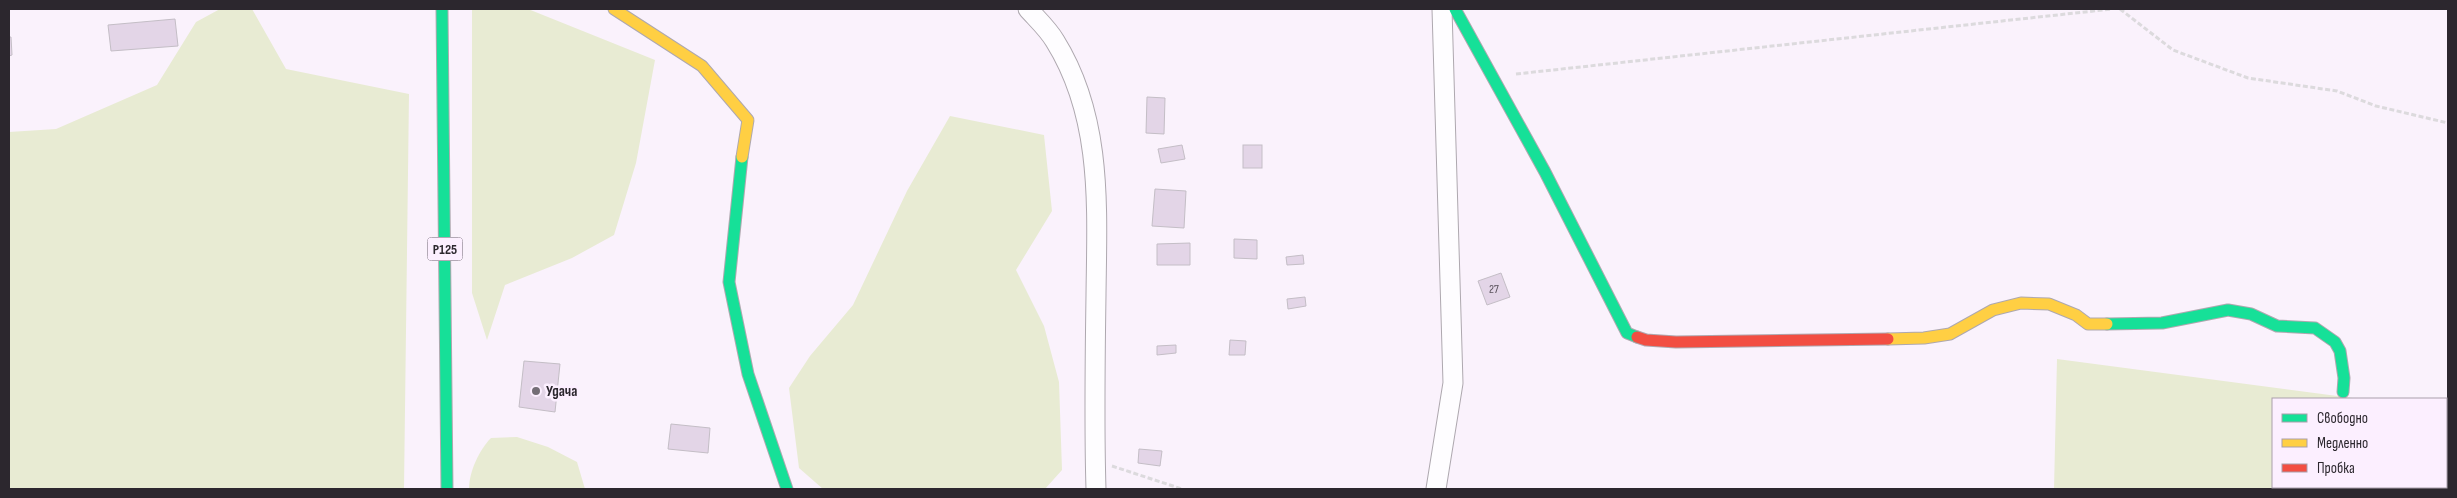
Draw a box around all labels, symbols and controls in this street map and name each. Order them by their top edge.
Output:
road number: Р125 [428,238,462,260]
house number: 27 [1489,282,1499,297]
place label: Удача [546,382,577,401]
marker: Удача [530,385,542,397]
legend [2272,398,2447,488]
text: Свободно [2317,409,2368,428]
text: Медленно [2317,434,2368,453]
text: Пробка [2317,459,2355,478]

